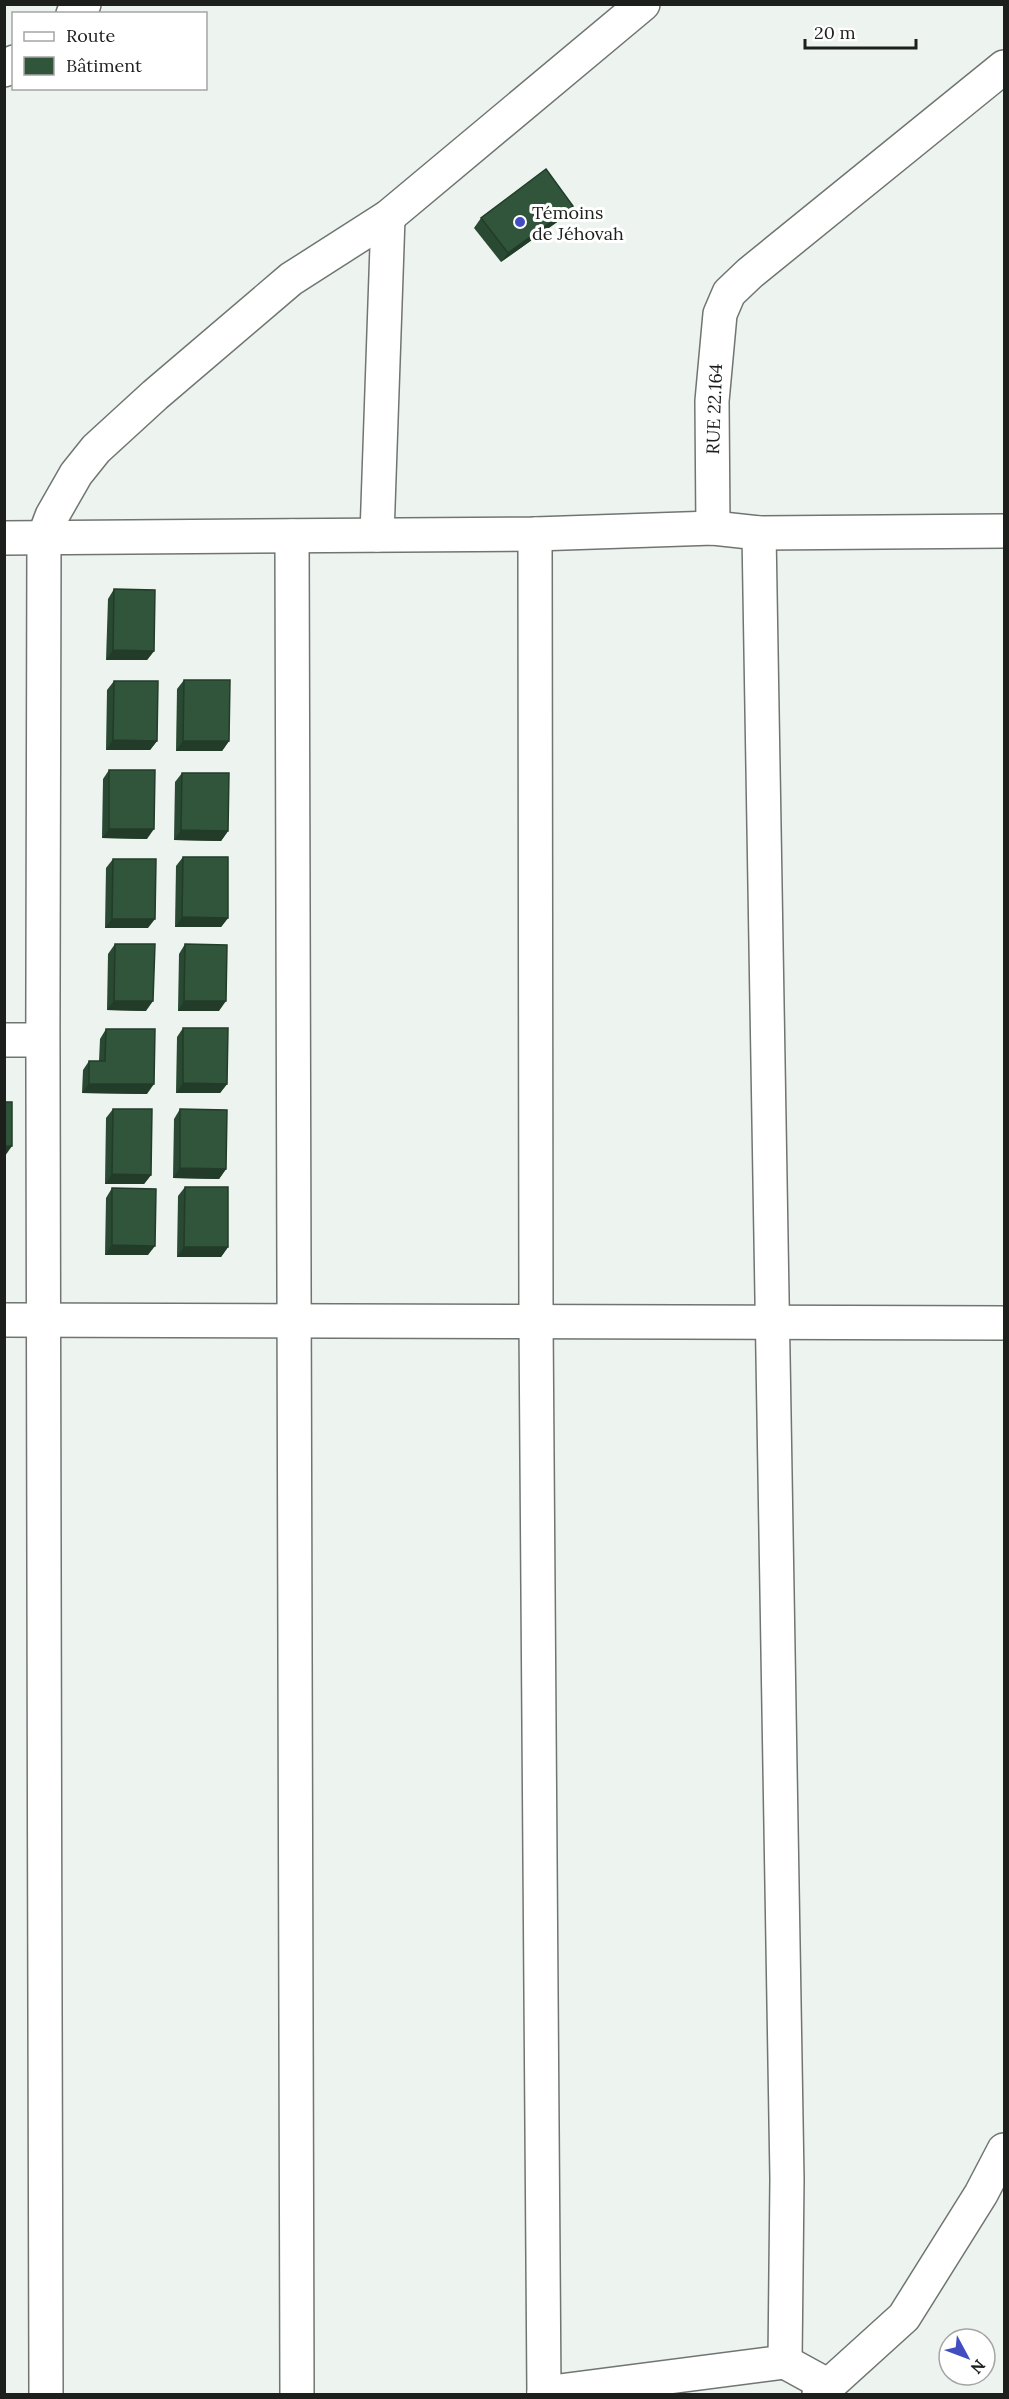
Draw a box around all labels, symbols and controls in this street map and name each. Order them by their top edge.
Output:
legend [12,12,207,90]
scale bar [805,12,916,50]
text: 20 m [814,21,856,44]
text: Route [66,24,115,47]
text: Bâtiment [66,54,142,77]
place label: Témoins de Jéhovah [532,201,624,245]
marker: Témoins de Jéhovah [513,215,527,229]
street label: RUE 22.164 [701,363,727,455]
north arrow [937,2327,997,2387]
text: N [967,2356,990,2378]

